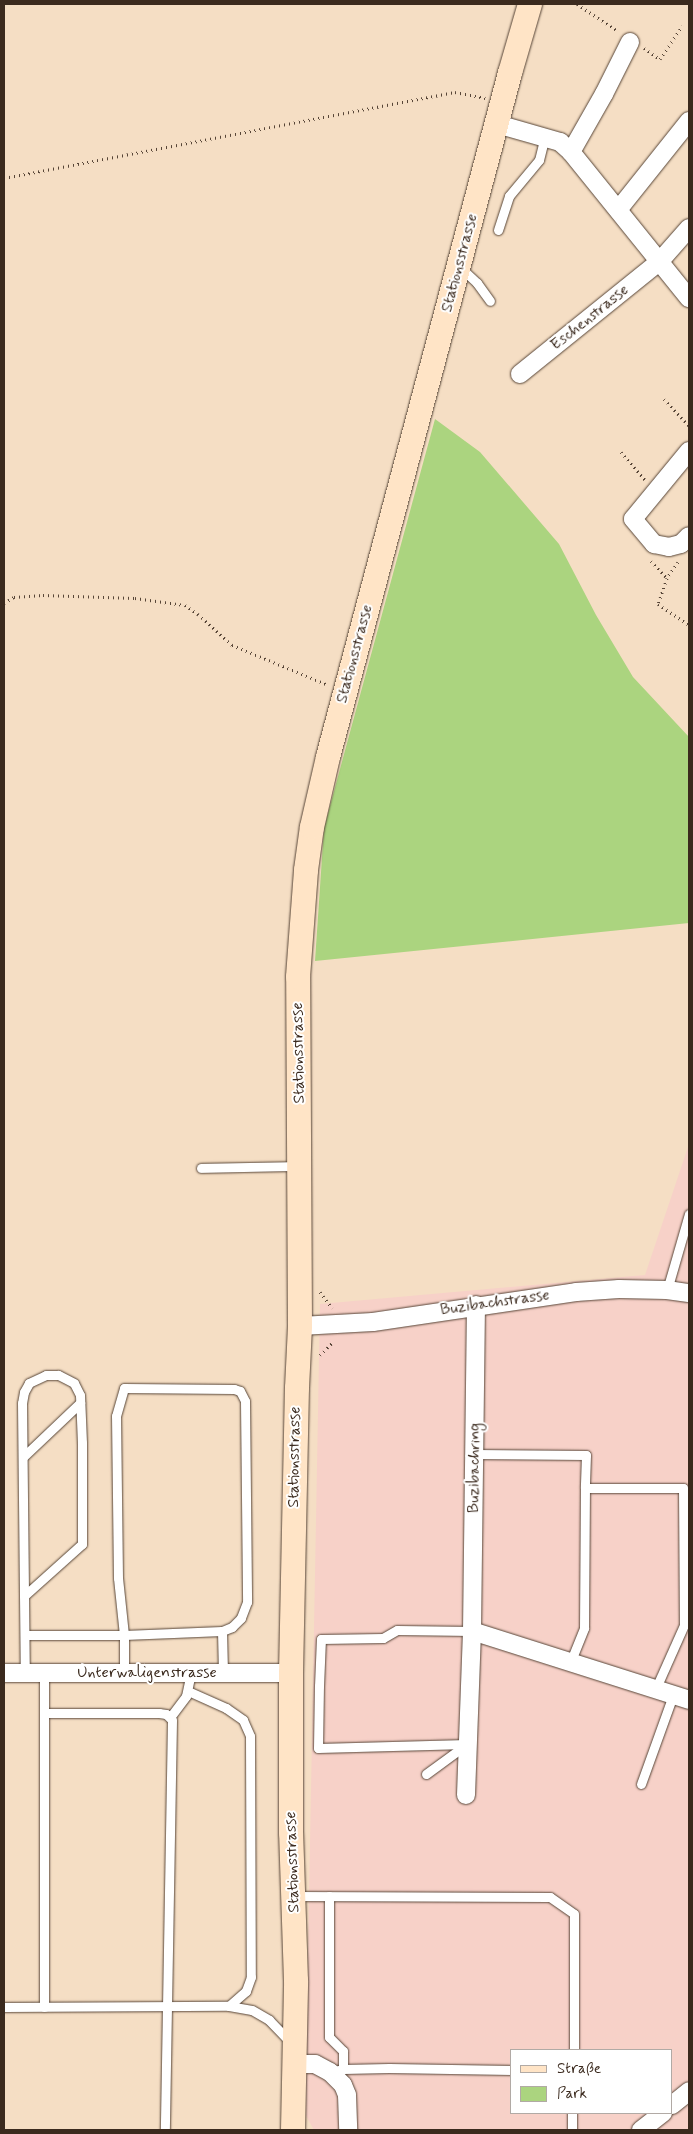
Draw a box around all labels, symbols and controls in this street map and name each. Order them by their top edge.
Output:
street label: Stationsstrasse [438,212,482,314]
street label: Eschenstrasse [547,281,633,355]
street label: Stationsstrasse [333,603,377,705]
street label: Stationsstrasse [289,1002,309,1104]
street label: Buzibachstrasse [439,1286,551,1320]
street label: Stationsstrasse [285,1406,305,1508]
street label: Buzibachring [465,1423,485,1513]
street label: Unterwaligenstrasse [77,1663,217,1683]
street label: Stationsstrasse [282,1811,304,1913]
legend [510,2049,673,2114]
text: Straße [557,2059,601,2079]
text: Park [557,2084,587,2104]

